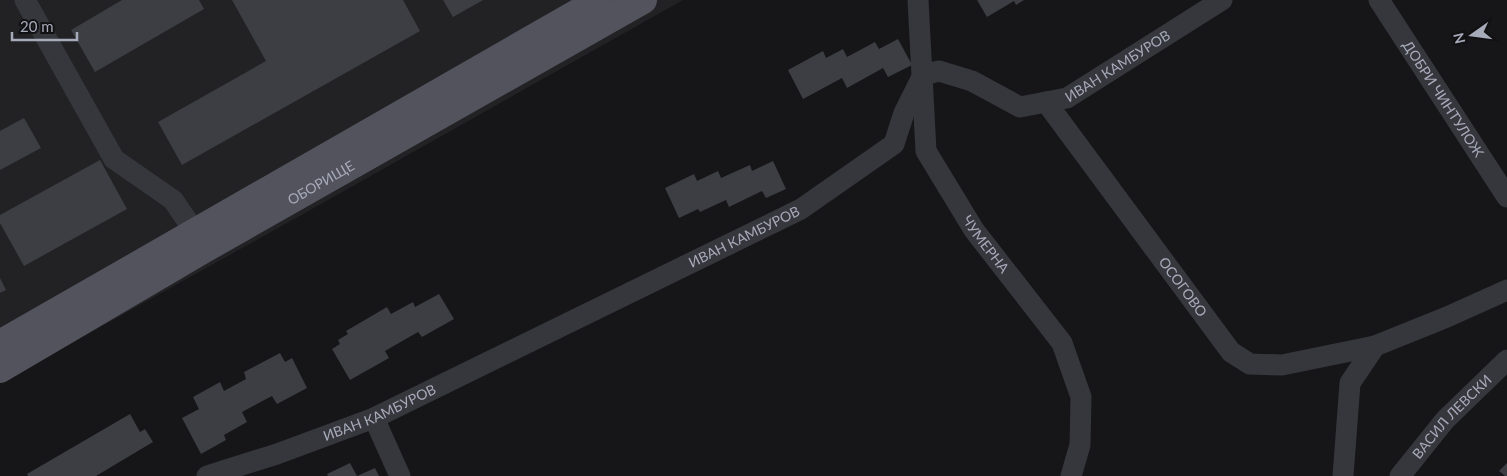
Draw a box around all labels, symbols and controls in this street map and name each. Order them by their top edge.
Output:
scale bar [12,10,78,42]
north arrow [1447,10,1497,60]
text: 20 m [20,17,54,35]
street label: ИВАН КАМБУРОВ [1061,26,1173,105]
text: N [1449,31,1468,46]
street label: ДОБРИ ЧИНТУЛОЖ [1400,37,1488,161]
street label: ОБОРИЩЕ [284,157,357,208]
street label: ИВАН КАМБУРОВ [686,202,802,271]
street label: ЧУМЕРНА [959,212,1014,277]
street label: ОСОГОВО [1156,253,1211,320]
street label: ВАСИЛ ЛЕВСКИ [1408,371,1495,462]
street label: ИВАН КАМБУРОВ [321,380,438,444]

